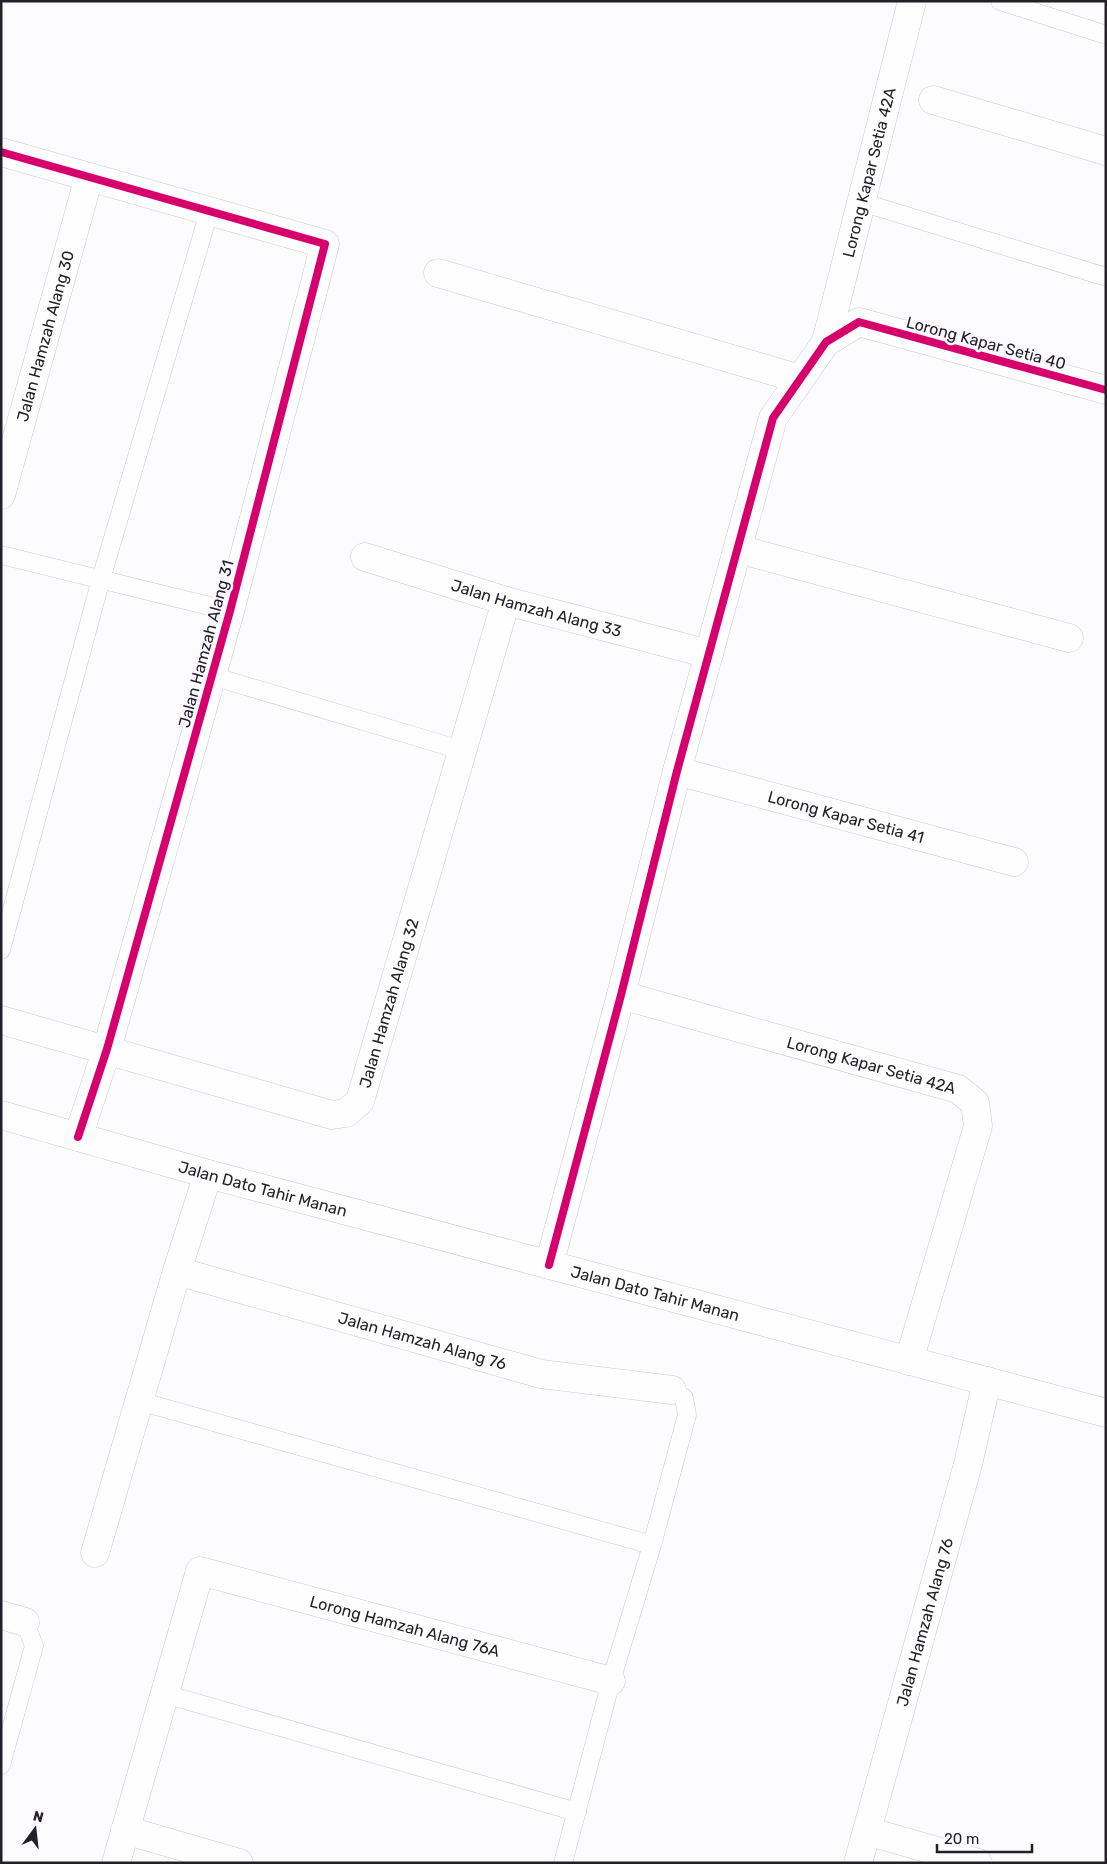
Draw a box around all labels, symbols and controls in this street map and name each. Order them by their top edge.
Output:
street label: Lorong Kapar Setia 42A [838,85,899,259]
street label: Jalan Hamzah Alang 30 [12,248,78,424]
street label: Lorong Kapar Setia 40 [904,313,1068,373]
street label: Jalan Hamzah Alang 31 [174,558,238,730]
street label: Jalan Hamzah Alang 33 [449,575,624,640]
street label: Lorong Kapar Setia 41 [766,786,926,847]
street label: Jalan Hamzah Alang 32 [355,916,422,1090]
street label: Lorong Kapar Setia 42A [785,1032,958,1098]
street label: Jalan Dato Tahir Manan [176,1157,349,1220]
street label: Jalan Dato Tahir Manan [569,1261,742,1325]
street label: Jalan Hamzah Alang 76 [336,1308,509,1373]
street label: Jalan Hamzah Alang 76 [892,1535,957,1708]
street label: Lorong Hamzah Alang 76A [308,1591,502,1660]
north arrow [10,1804,60,1854]
text: N [31,1807,45,1826]
scale bar [937,1822,1032,1854]
text: 20 m [944,1830,979,1848]

